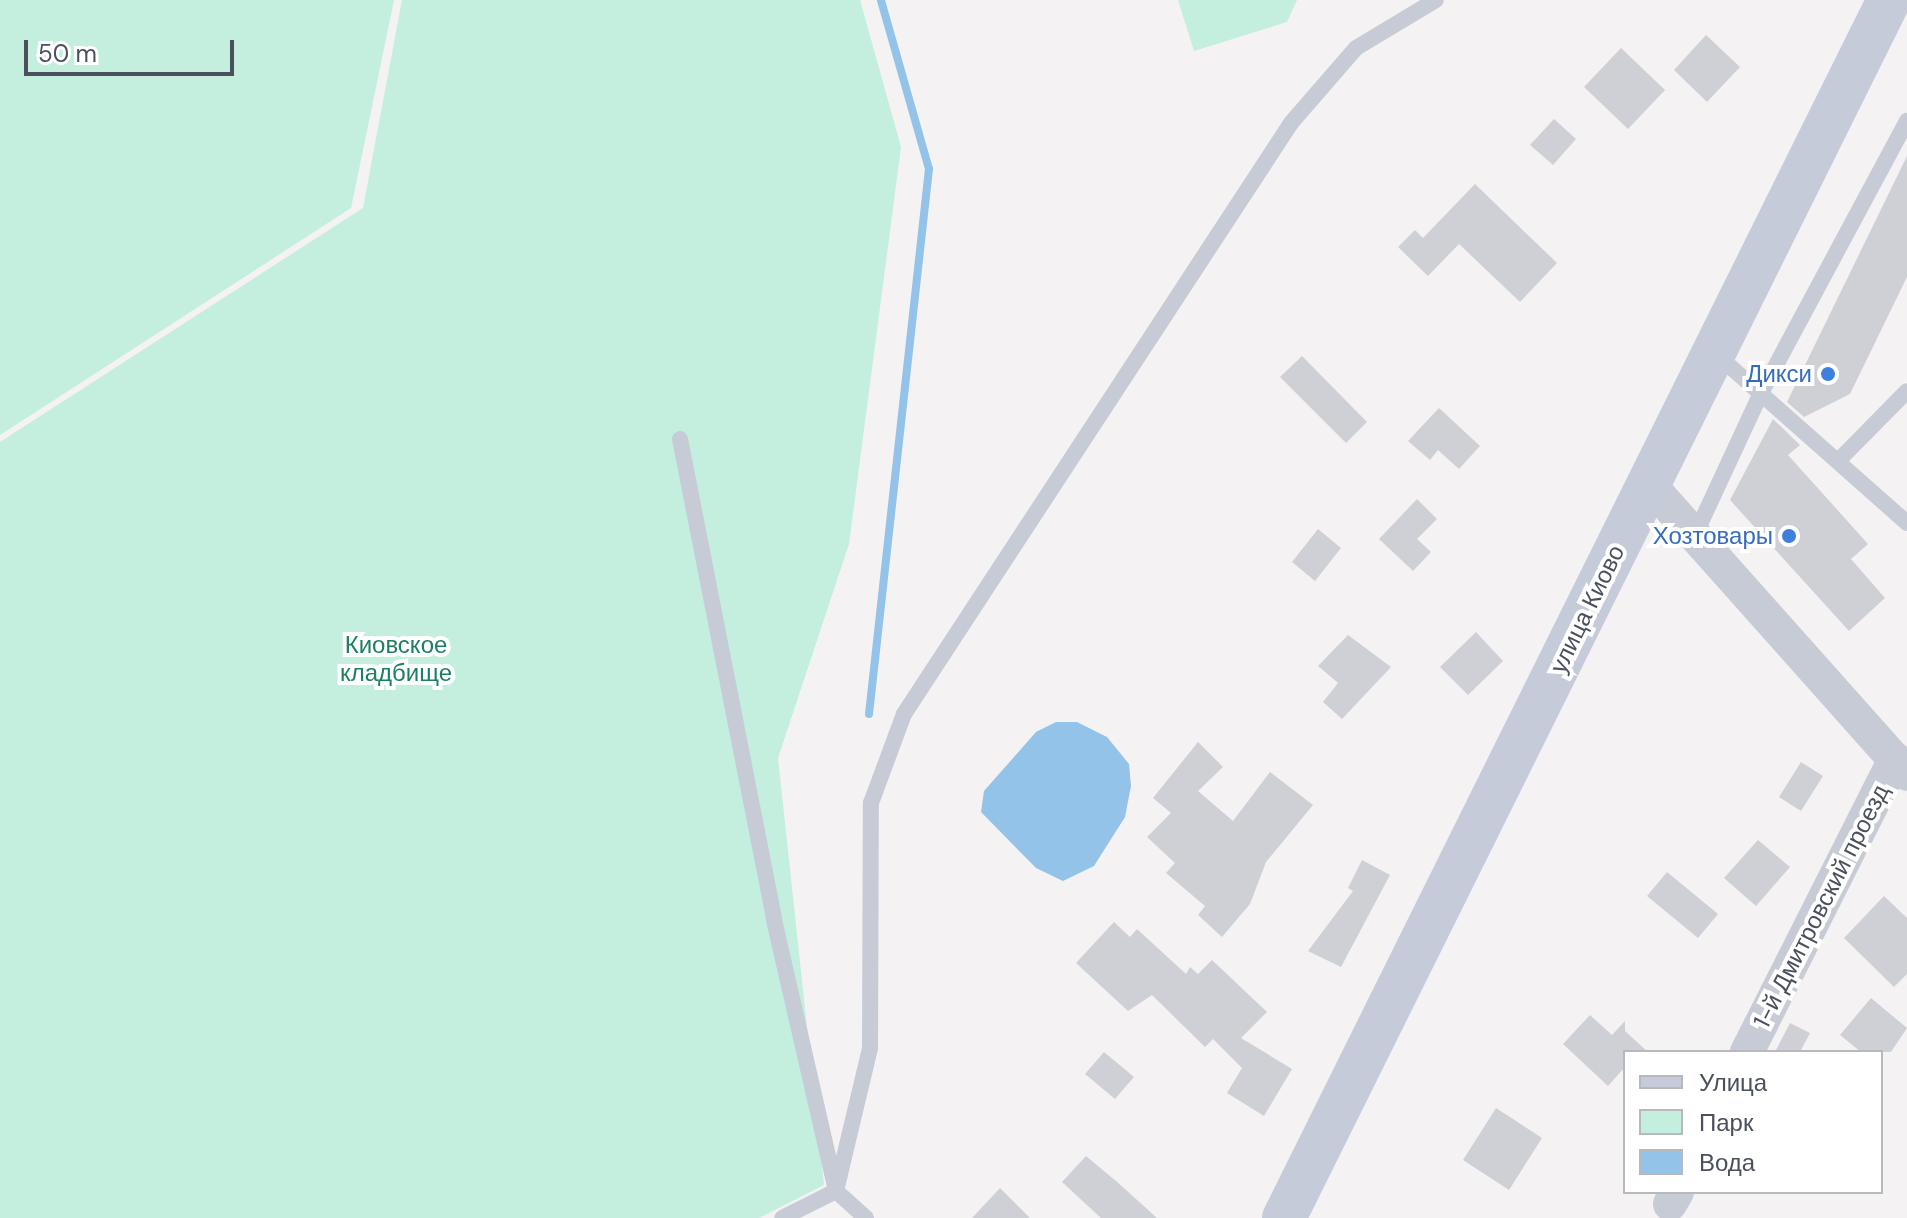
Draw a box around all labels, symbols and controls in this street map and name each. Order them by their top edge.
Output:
scale bar [28,24,238,74]
text: 50 m [38,38,97,69]
place label: Дикси [1746,360,1812,388]
marker: Дикси [1819,365,1837,383]
place label: Хозтовары [1653,522,1773,550]
marker: Хозтовары [1780,527,1798,545]
street label: улица Киово [1544,540,1630,678]
park label: Киовское кладбище [340,631,452,687]
street label: 1-й Дмитровский проезд [1747,779,1895,1033]
legend [1623,1050,1883,1194]
text: Улица [1699,1067,1767,1098]
text: Парк [1699,1107,1753,1138]
text: Вода [1699,1147,1755,1178]

